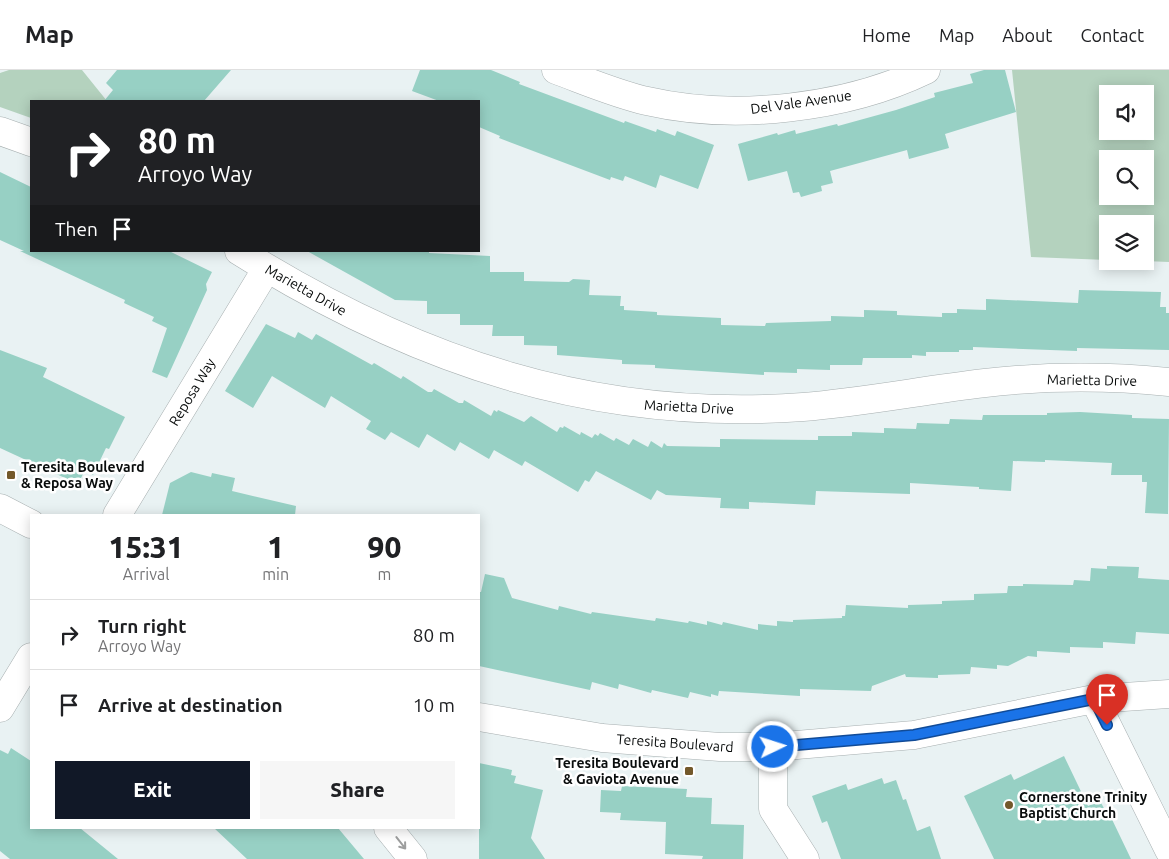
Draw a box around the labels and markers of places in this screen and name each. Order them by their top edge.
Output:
place label: Teresita Boulevard & Reposa Way [21,459,145,491]
marker: Teresita Boulevard & Reposa Way [5,469,17,481]
pin [1086,674,1128,725]
place label: Teresita Boulevard & Gaviota Avenue [555,755,679,787]
marker: Teresita Boulevard & Gaviota Avenue [683,765,695,777]
place label: Cornerstone Trinity Baptist Church [1019,789,1148,821]
marker: Cornerstone Trinity Baptist Church [1003,799,1015,811]

